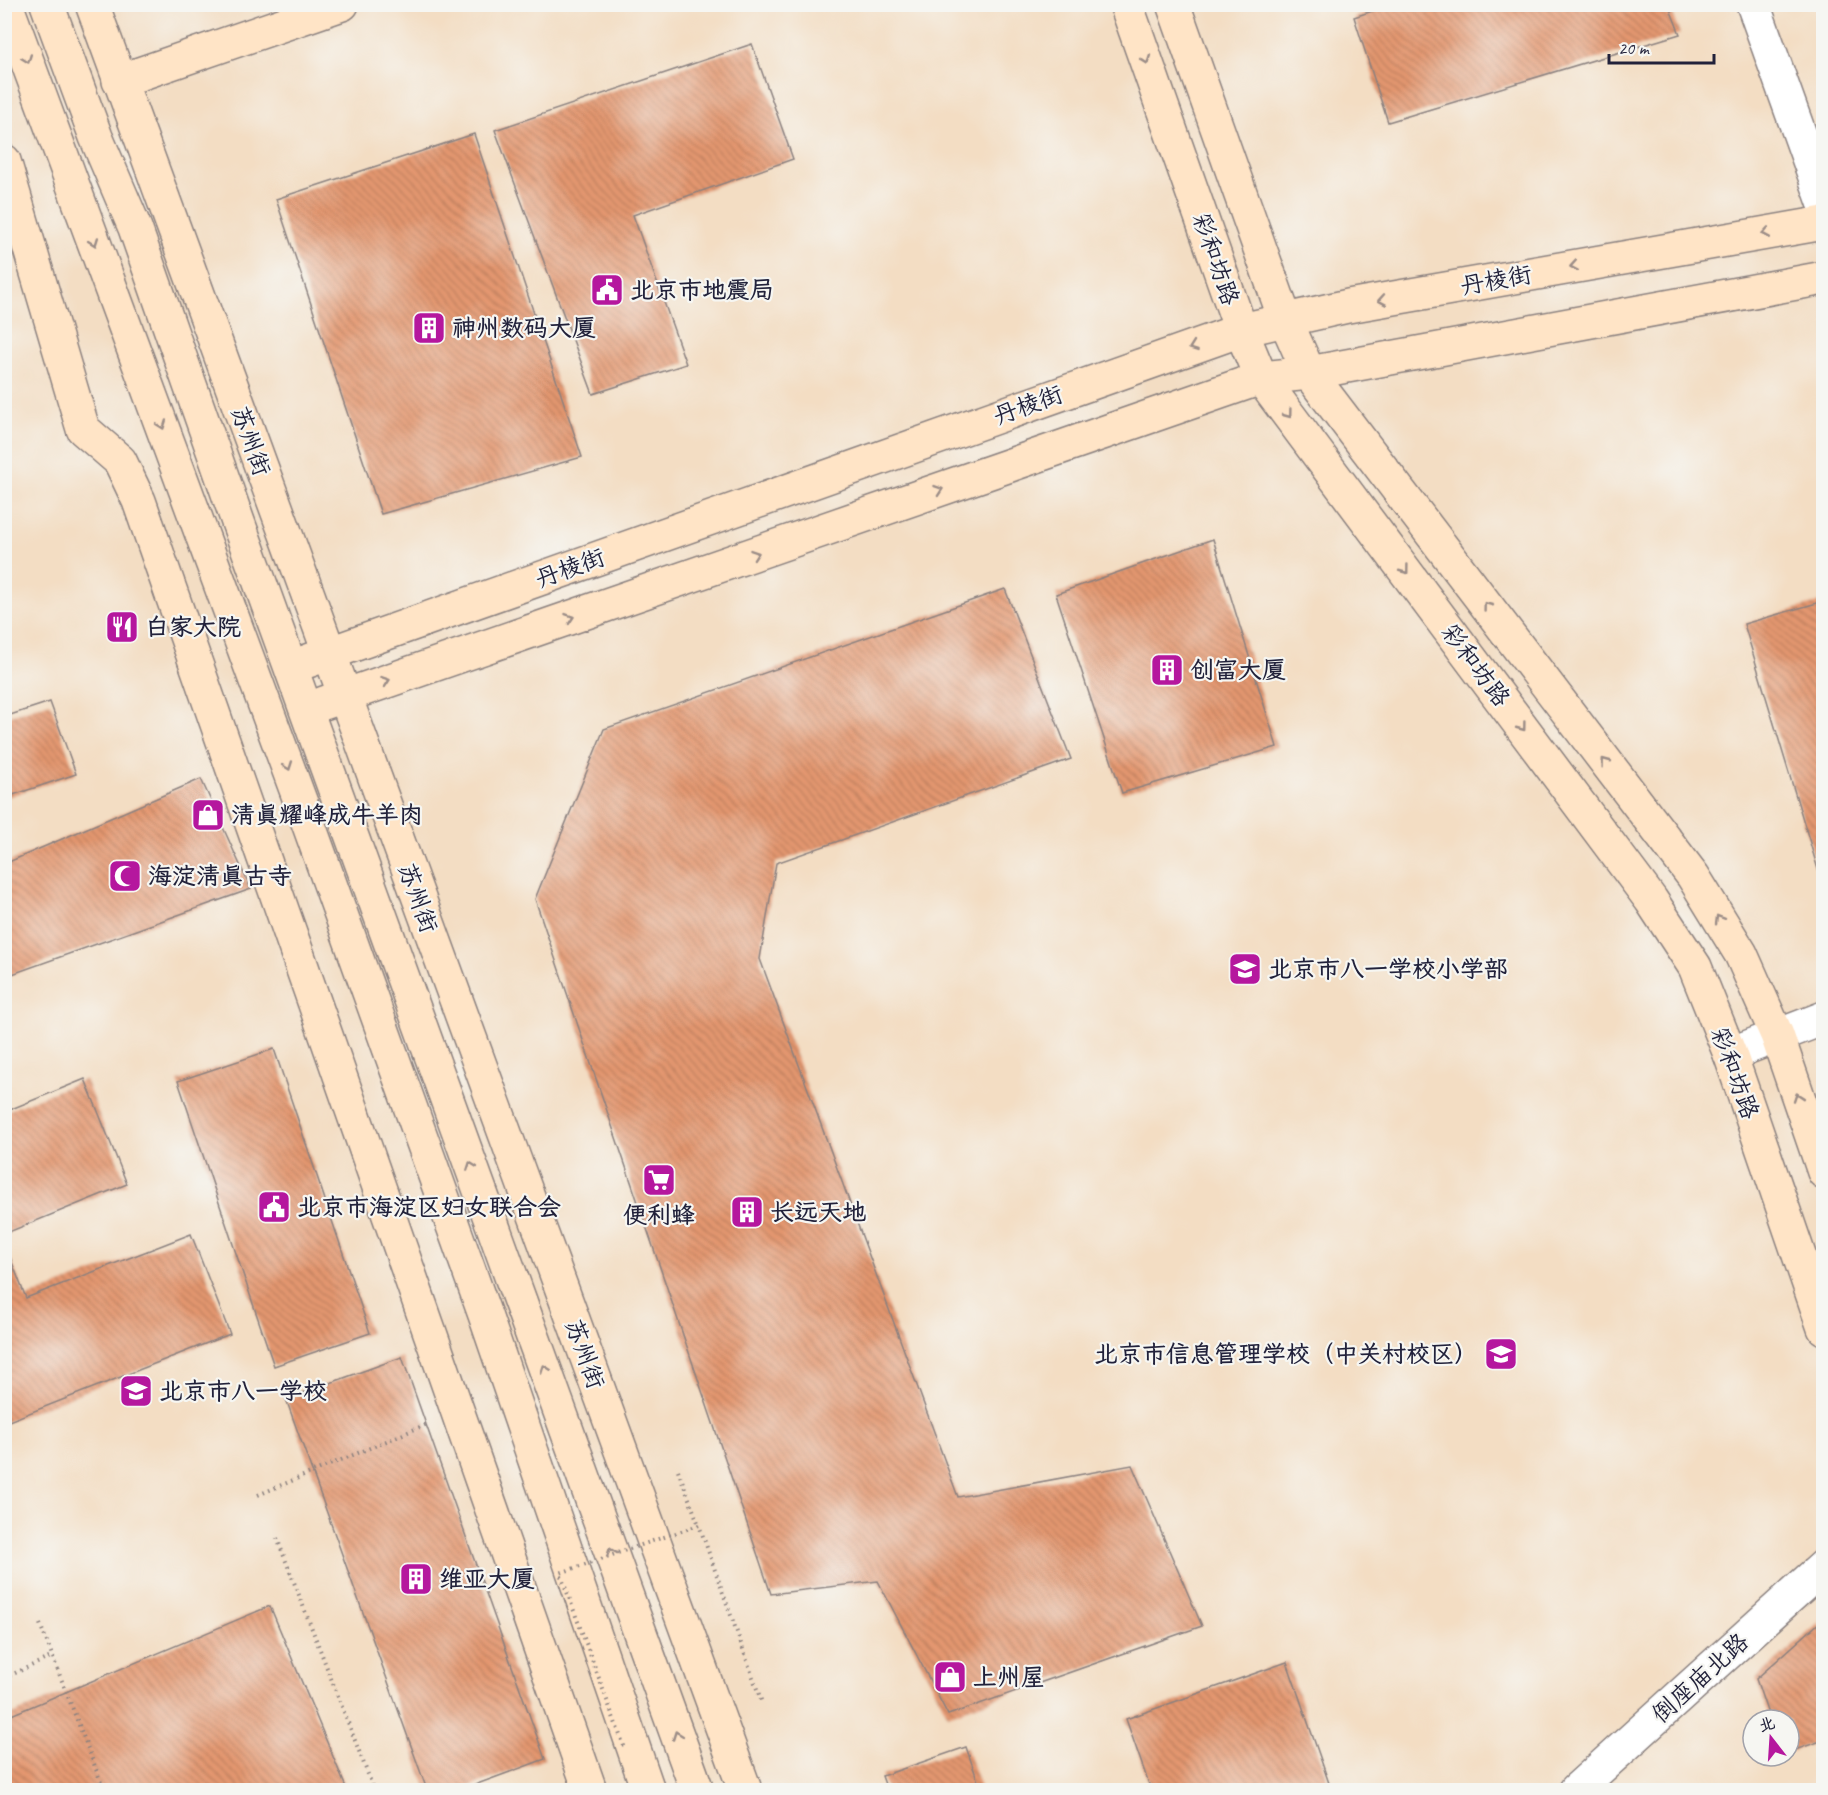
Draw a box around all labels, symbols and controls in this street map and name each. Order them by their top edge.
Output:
scale bar [1609,27,1714,65]
text: 20 m [1618,37,1651,59]
one-way arrow [19,54,32,64]
one-way arrow [1138,54,1151,65]
street label: 彩和坊路 [1186,209,1246,309]
one-way arrow [1761,226,1771,239]
one-way arrow [87,236,100,247]
street label: 丹棱街 [1458,259,1534,301]
one-way arrow [1569,260,1578,272]
public building icon: 北京市地震局 [589,272,625,308]
place label: 北京市地震局 [630,275,774,305]
one-way arrow [1377,293,1387,306]
building icon: 神州数码大厦 [411,310,447,346]
place label: 神州数码大厦 [452,313,596,343]
one-way arrow [1188,339,1199,352]
street label: 丹棱街 [989,379,1067,431]
street label: 苏州街 [225,402,277,480]
one-way arrow [1281,408,1292,419]
one-way arrow [155,419,167,430]
one-way arrow [933,484,944,497]
street label: 丹棱街 [531,542,609,594]
one-way arrow [749,548,760,561]
one-way arrow [1398,564,1409,575]
one-way arrow [1483,602,1494,613]
restaurant icon: 白家大院 [104,609,140,645]
place label: 白家大院 [145,612,241,642]
one-way arrow [565,612,575,625]
street label: 彩和坊路 [1435,618,1517,712]
building icon: 创富大厦 [1149,652,1185,688]
place label: 创富大厦 [1190,655,1286,685]
one-way arrow [380,676,391,689]
one-way arrow [1515,720,1526,731]
one-way arrow [1601,757,1612,768]
one-way arrow [280,760,293,770]
shop icon: 清真耀峰成牛羊肉 [190,797,226,833]
place label: 清真耀峰成牛羊肉 [231,800,423,830]
mosque icon: 海淀清真古寺 [107,858,143,894]
street label: 苏州街 [392,859,444,937]
place label: 海淀清真古寺 [148,861,292,891]
one-way arrow [1715,915,1727,925]
school or university icon: 北京市八一学校小学部 [1227,951,1263,987]
place label: 北京市八一学校小学部 [1268,954,1508,984]
street label: 彩和坊路 [1704,1023,1766,1123]
one-way arrow [1792,1092,1805,1103]
one-way arrow [466,1161,479,1171]
supermarket icon: 便利蜂 [641,1162,677,1198]
public building icon: 北京市海淀区妇女联合会 [256,1189,292,1225]
place label: 北京市海淀区妇女联合会 [297,1192,561,1222]
building icon: 长远天地 [729,1194,765,1230]
place label: 长远天地 [770,1197,866,1227]
place label: 便利蜂 [623,1200,695,1230]
street label: 苏州街 [559,1315,611,1393]
school or university icon: 北京市信息管理学校（中关村校区） [1483,1336,1519,1372]
place label: 北京市信息管理学校（中关村校区） [1094,1339,1478,1369]
one-way arrow [539,1364,552,1375]
school or university icon: 北京市八一学校 [118,1373,154,1409]
place label: 北京市八一学校 [159,1376,327,1406]
one-way arrow [605,1547,618,1558]
building icon: 维亚大厦 [398,1561,434,1597]
place label: 维亚大厦 [439,1564,535,1594]
street label: 倒座庙北路 [1645,1627,1755,1729]
shop icon: 上州屋 [932,1659,968,1695]
place label: 上州屋 [973,1662,1045,1692]
north arrow [1741,1708,1801,1768]
text: 北 [1756,1713,1777,1737]
one-way arrow [672,1731,684,1742]

